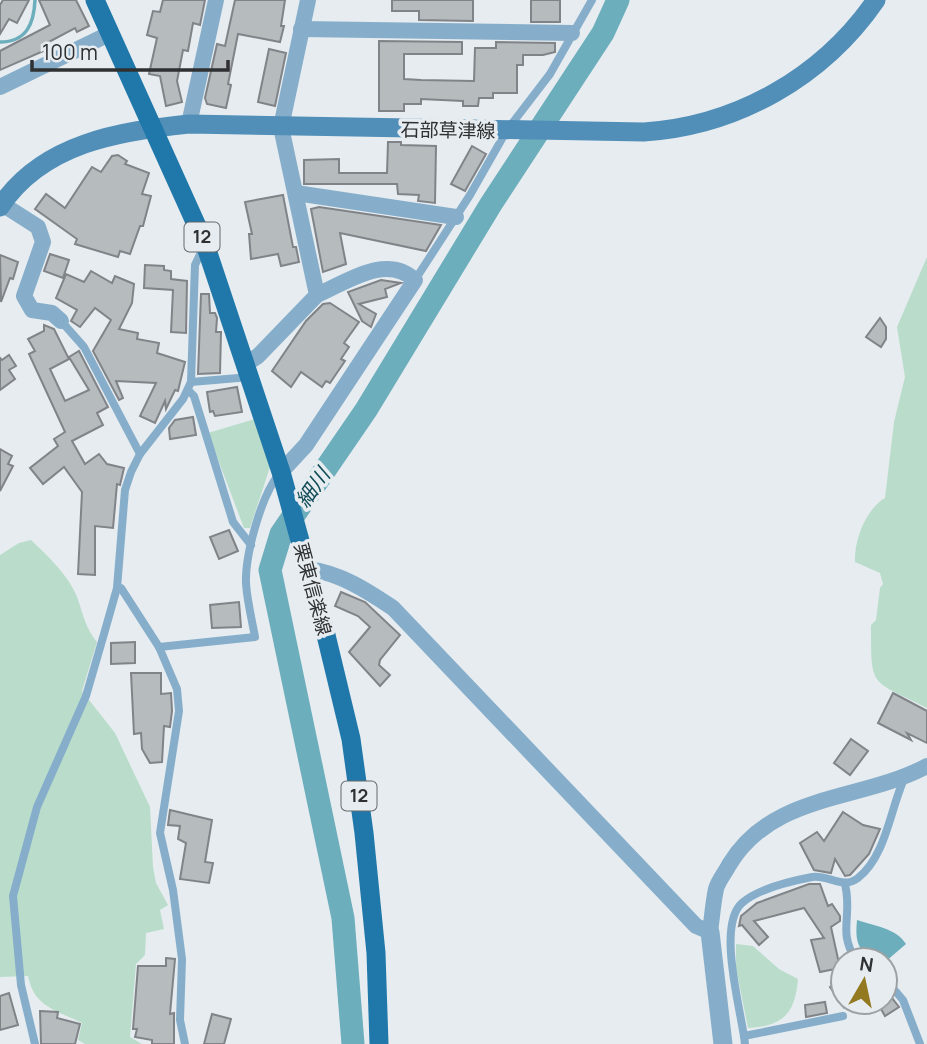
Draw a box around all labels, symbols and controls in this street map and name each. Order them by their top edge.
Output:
scale bar [32,28,228,72]
text: 100 m [42,38,98,66]
street label: 石部草津線 [400,116,496,144]
road number: 12 [184,222,220,251]
water label: 細川 [289,461,337,513]
street label: 栗東信楽線 [288,540,338,638]
road number: 12 [342,782,376,810]
north arrow [829,946,899,1016]
text: N [858,950,875,978]

